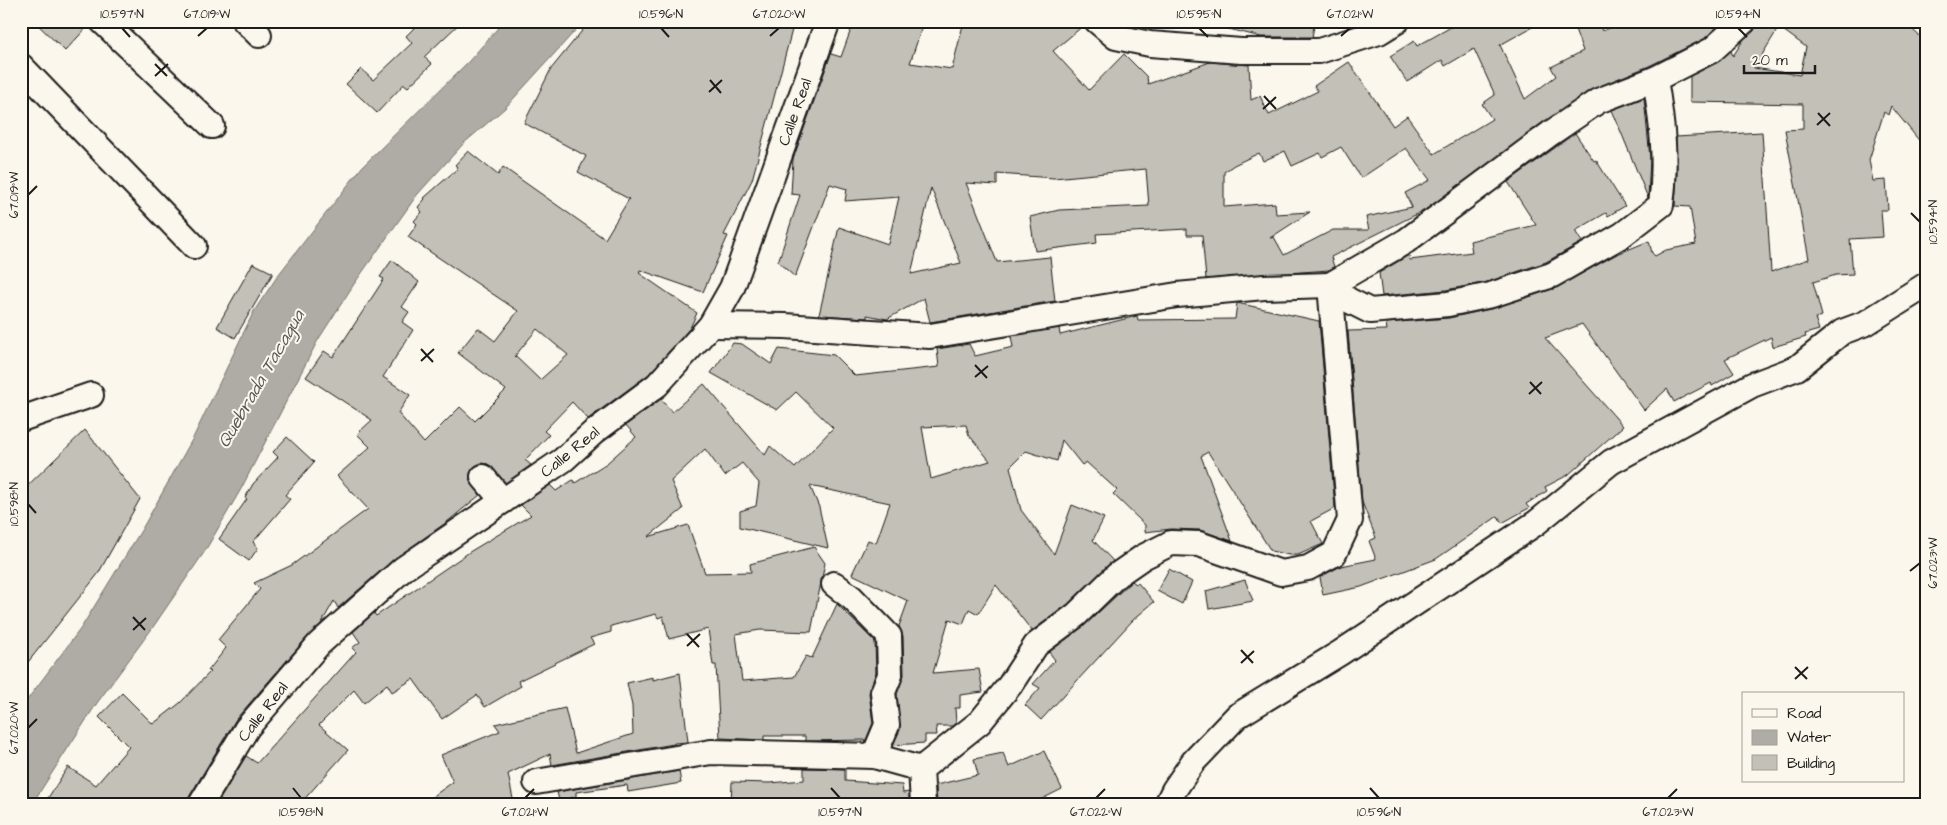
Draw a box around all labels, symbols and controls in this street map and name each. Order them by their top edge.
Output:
text: 10.597°N [100,6,144,23]
text: 67.019°W [184,6,231,23]
text: 10.596°N [639,6,683,23]
text: 67.020°W [753,6,806,23]
text: 10.595°N [1177,6,1222,23]
text: 67.021°W [1327,6,1374,23]
text: 10.594°N [1716,6,1761,23]
scale bar [1744,42,1816,74]
text: 20 m [1752,50,1788,71]
street label: Calle Real [773,75,817,149]
text: 67.019°W [6,171,23,218]
text: 10.594°N [1925,199,1942,244]
water label: Quebrada Tacagua [211,305,312,453]
street label: Calle Real [536,421,604,483]
text: 10.598°N [6,481,23,526]
text: 67.023°W [1925,537,1942,589]
street label: Calle Real [233,678,293,746]
legend [1742,692,1904,782]
text: 67.020°W [6,701,23,754]
text: Road [1787,703,1822,724]
text: Water [1787,727,1831,748]
text: Building [1787,753,1835,775]
text: 10.598°N [279,804,324,821]
text: 67.021°W [502,804,549,821]
text: 10.597°N [818,804,862,821]
text: 67.022°W [1070,804,1123,821]
text: 10.596°N [1357,804,1401,821]
text: 67.023°W [1642,804,1694,821]

